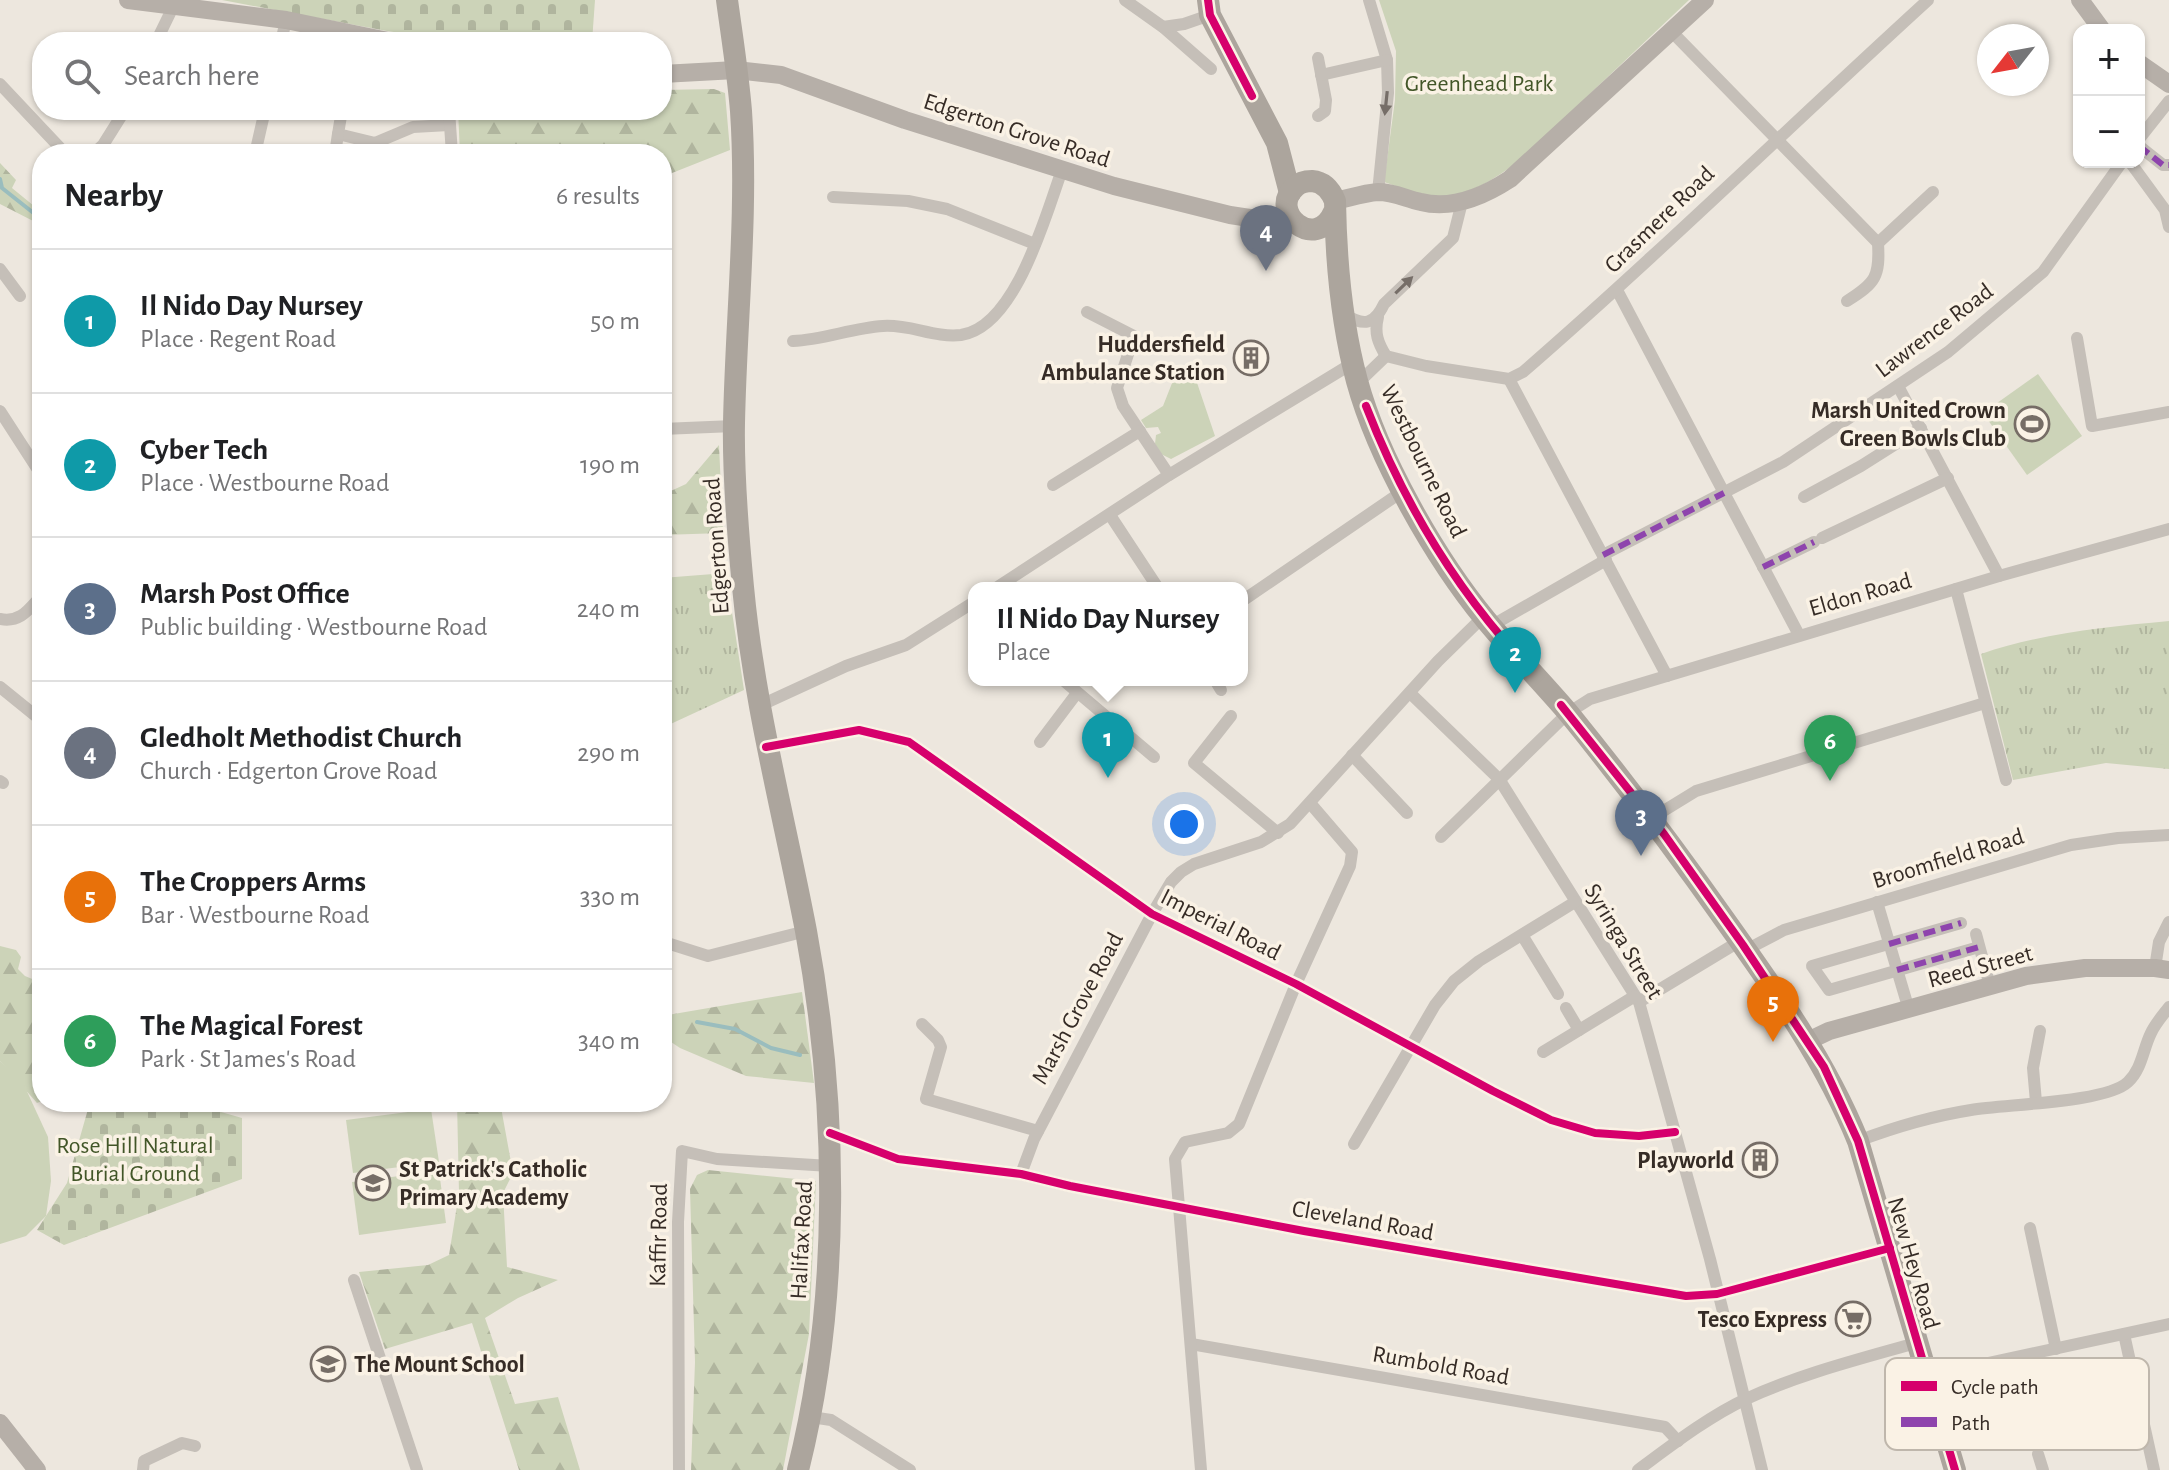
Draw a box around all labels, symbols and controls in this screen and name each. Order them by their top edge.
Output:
north arrow [1977,24,2049,96]
map controls [2073,24,2145,168]
button: + [2073,24,2145,96]
search box [32,32,672,120]
icon: search [60,54,104,98]
text: Search here [124,61,260,91]
park label: Greenhead Park [1405,72,1553,96]
street label: Edgerton Grove Road [920,89,1113,172]
one-way arrow [1380,91,1393,116]
button: − [2073,96,2145,168]
street label: Grasmere Road [1600,162,1719,278]
text: Nearby [64,179,163,213]
text: 6 results [556,183,640,209]
pin: 4 [1240,205,1292,271]
one-way arrow [1394,277,1413,295]
street label: Lawrence Road [1871,279,1998,383]
text: Il Nido Day Nursey [140,291,363,321]
text: 1 [85,308,95,334]
text: 50 m [590,308,640,334]
text: Place · Regent Road [140,326,336,352]
place label: Huddersfield Ambulance Station [1041,333,1225,385]
building icon: Huddersfield Ambulance Station [1232,339,1270,377]
street label: Westbourne Road [1376,381,1470,542]
place label: Marsh United Crown Green Bowls Club [1811,399,2006,451]
sports icon: Marsh United Crown Green Bowls Club [2013,405,2051,443]
text: Cyber Tech [140,435,268,465]
text: 2 [84,452,96,478]
text: 190 m [580,452,640,478]
text: Place · Westbourne Road [140,470,389,496]
street label: Edgerton Road [700,477,734,615]
street label: Eldon Road [1806,569,1914,621]
text: Marsh Post Office [140,579,350,609]
popup [968,582,1248,686]
text: 3 [84,596,96,622]
text: 240 m [577,596,640,622]
text: Il Nido Day Nursey [997,604,1219,634]
text: Public building · Westbourne Road [140,614,487,640]
pin: 2 [1489,627,1541,693]
text: Place [997,639,1051,665]
pin: 1 [1082,712,1134,778]
pin: 6 [1804,715,1856,781]
text: Gledholt Methodist Church [140,723,462,753]
text: 4 [83,740,97,766]
text: 290 m [577,740,640,766]
text: Church · Edgerton Grove Road [140,758,437,784]
pin: 3 [1615,790,1667,856]
your location [1164,804,1204,844]
street label: Broomfield Road [1870,825,2027,893]
text: The Croppers Arms [140,867,366,897]
street label: Syringa Street [1579,880,1667,1004]
text: 5 [84,884,96,910]
text: 330 m [580,884,640,910]
street label: Imperial Road [1157,884,1284,965]
text: Bar · Westbourne Road [140,902,370,928]
street label: Marsh Grove Road [1028,929,1128,1088]
street label: Reed Street [1925,941,2036,992]
pin: 5 [1747,976,1799,1042]
text: The Magical Forest [140,1011,363,1041]
text: 6 [84,1028,96,1054]
text: 340 m [578,1028,640,1054]
text: Park · St James's Road [140,1046,356,1072]
park label: Rose Hill Natural Burial Ground [56,1134,214,1186]
building icon: Playworld [1741,1141,1779,1179]
place label: Playworld [1637,1149,1734,1173]
place label: St Patrick's Catholic Primary Academy [399,1158,587,1210]
school or university icon: St Patrick's Catholic Primary Academy [354,1164,392,1202]
street label: Halifax Road [787,1180,817,1300]
street label: Kaffir Road [646,1183,672,1287]
street label: New Hey Road [1883,1195,1943,1332]
street label: Cleveland Road [1290,1197,1436,1245]
supermarket icon: Tesco Express [1834,1300,1872,1338]
place label: Tesco Express [1697,1308,1827,1332]
street label: Rumbold Road [1371,1342,1511,1390]
school or university icon: The Mount School [309,1345,347,1383]
place label: The Mount School [354,1353,525,1377]
legend [1885,1358,2149,1450]
text: Cycle path [1951,1376,2039,1398]
text: Path [1951,1412,1991,1434]

